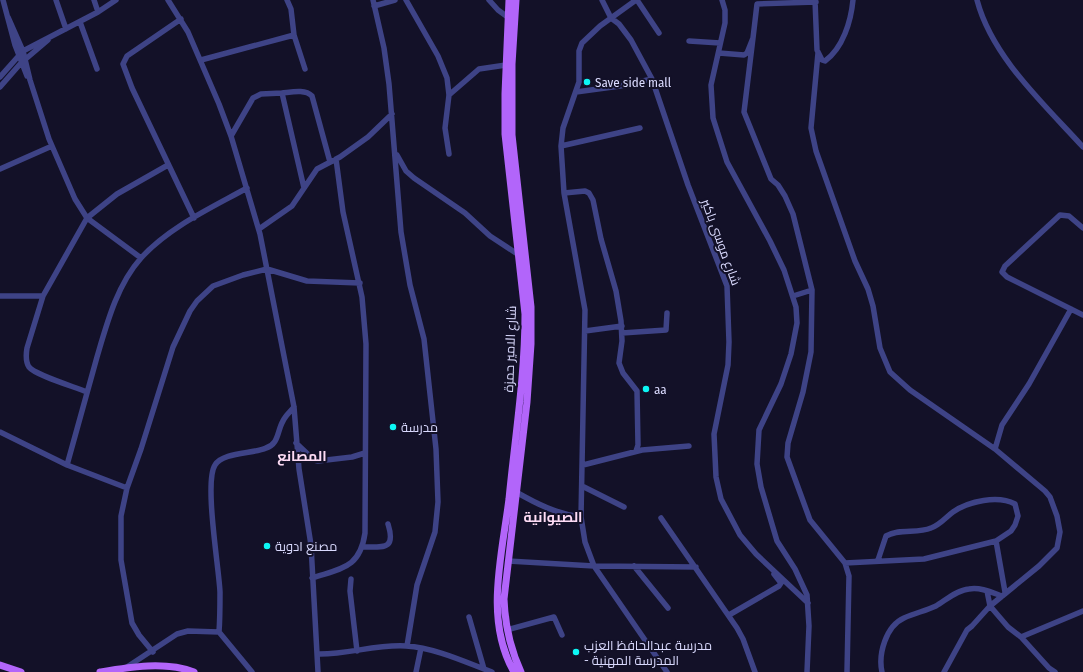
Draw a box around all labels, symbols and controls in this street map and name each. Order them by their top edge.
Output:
place label: Save side mall [595,75,672,90]
marker: Save side mall [582,77,592,87]
street label: شارع موسى باكير [697,196,744,288]
street label: شارع الامير حمزة [501,305,520,393]
place label: aa [654,382,667,397]
marker: aa [641,384,651,394]
place label: مدرسة [401,420,438,435]
marker: مدرسة [388,422,398,432]
district label: المصانع [277,448,327,466]
district label: الصيوانية [524,509,582,526]
place label: مصنع ادوية [275,539,337,555]
marker: مصنع ادوية [262,541,272,551]
place label: مدرسة عبدالحافظ العزب - المدرسة المهنية [584,638,712,668]
marker: مدرسة عبدالحافظ العزب - المدرسة المهنية [571,647,581,657]

